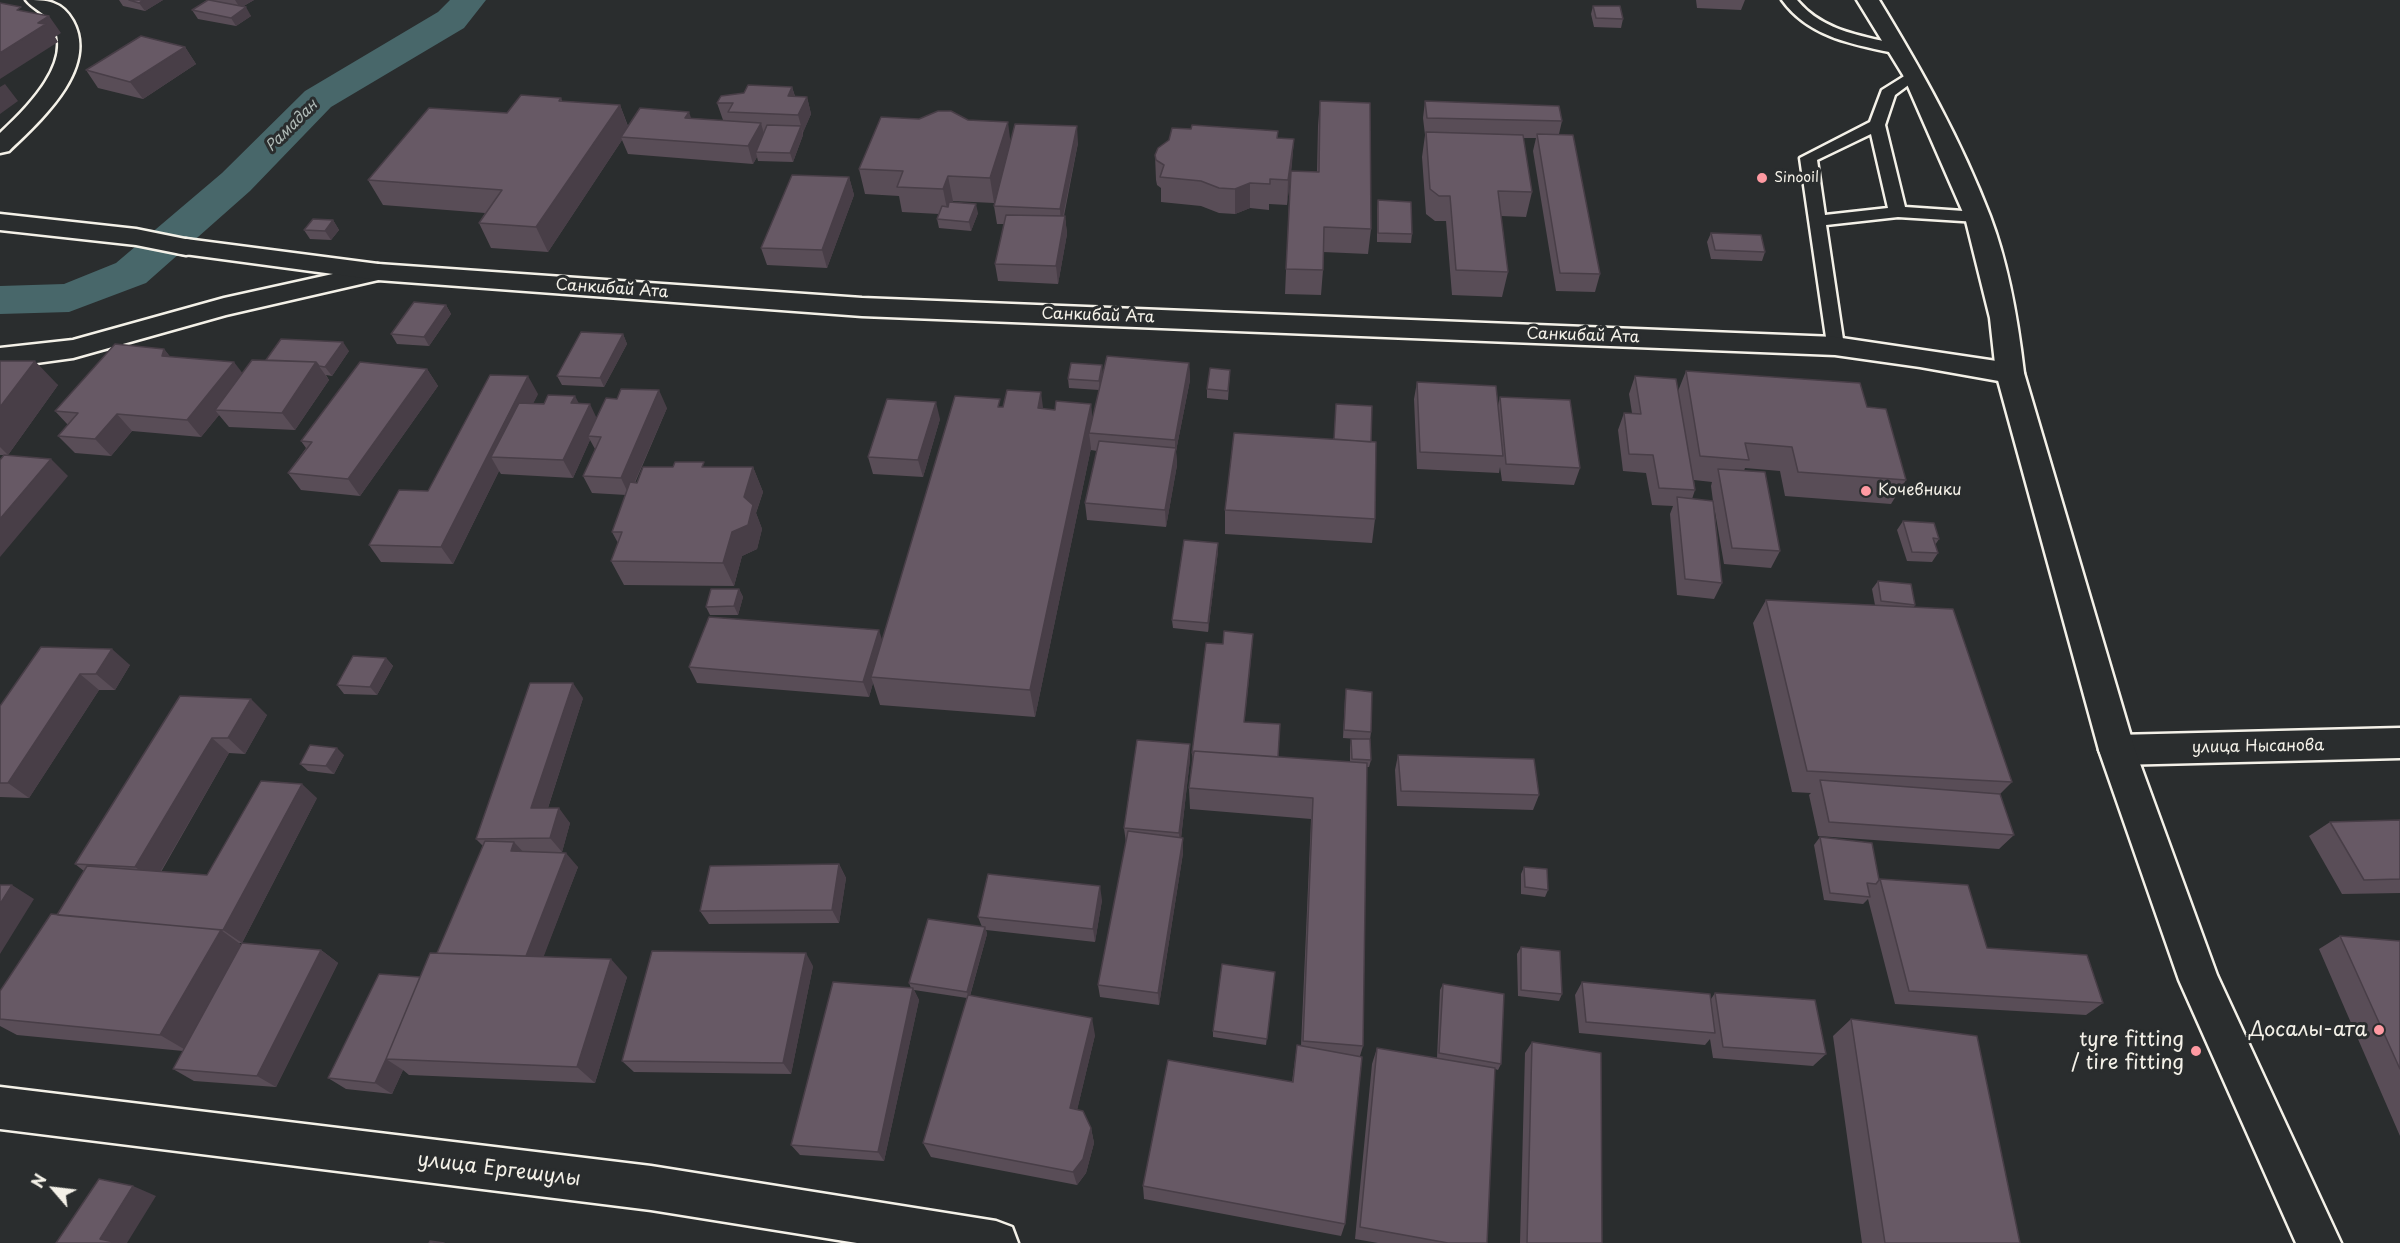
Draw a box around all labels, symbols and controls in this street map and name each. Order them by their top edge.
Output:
water label: Рамадан [262,96,322,156]
place label: Sinooil [1774,170,1819,186]
marker: Sinooil [1755,171,1769,185]
street label: Санкибай Ата [555,275,669,303]
street label: Санкибай Ата [1041,304,1155,328]
street label: Санкибай Ата [1526,324,1640,348]
place label: Кочевники [1878,481,1962,501]
marker: Кочевники [1859,484,1873,498]
street label: улица Нысанова [2192,736,2324,758]
place label: Досалы-ата [2249,1018,2367,1042]
marker: Досалы-ата [2372,1023,2386,1037]
place label: tyre fitting / tire fitting [2071,1028,2184,1075]
marker: tyre fitting / tire fitting [2189,1044,2203,1058]
street label: улица Ергешулы [416,1148,582,1192]
north arrow [24,1159,84,1219]
text: N [25,1169,52,1192]

